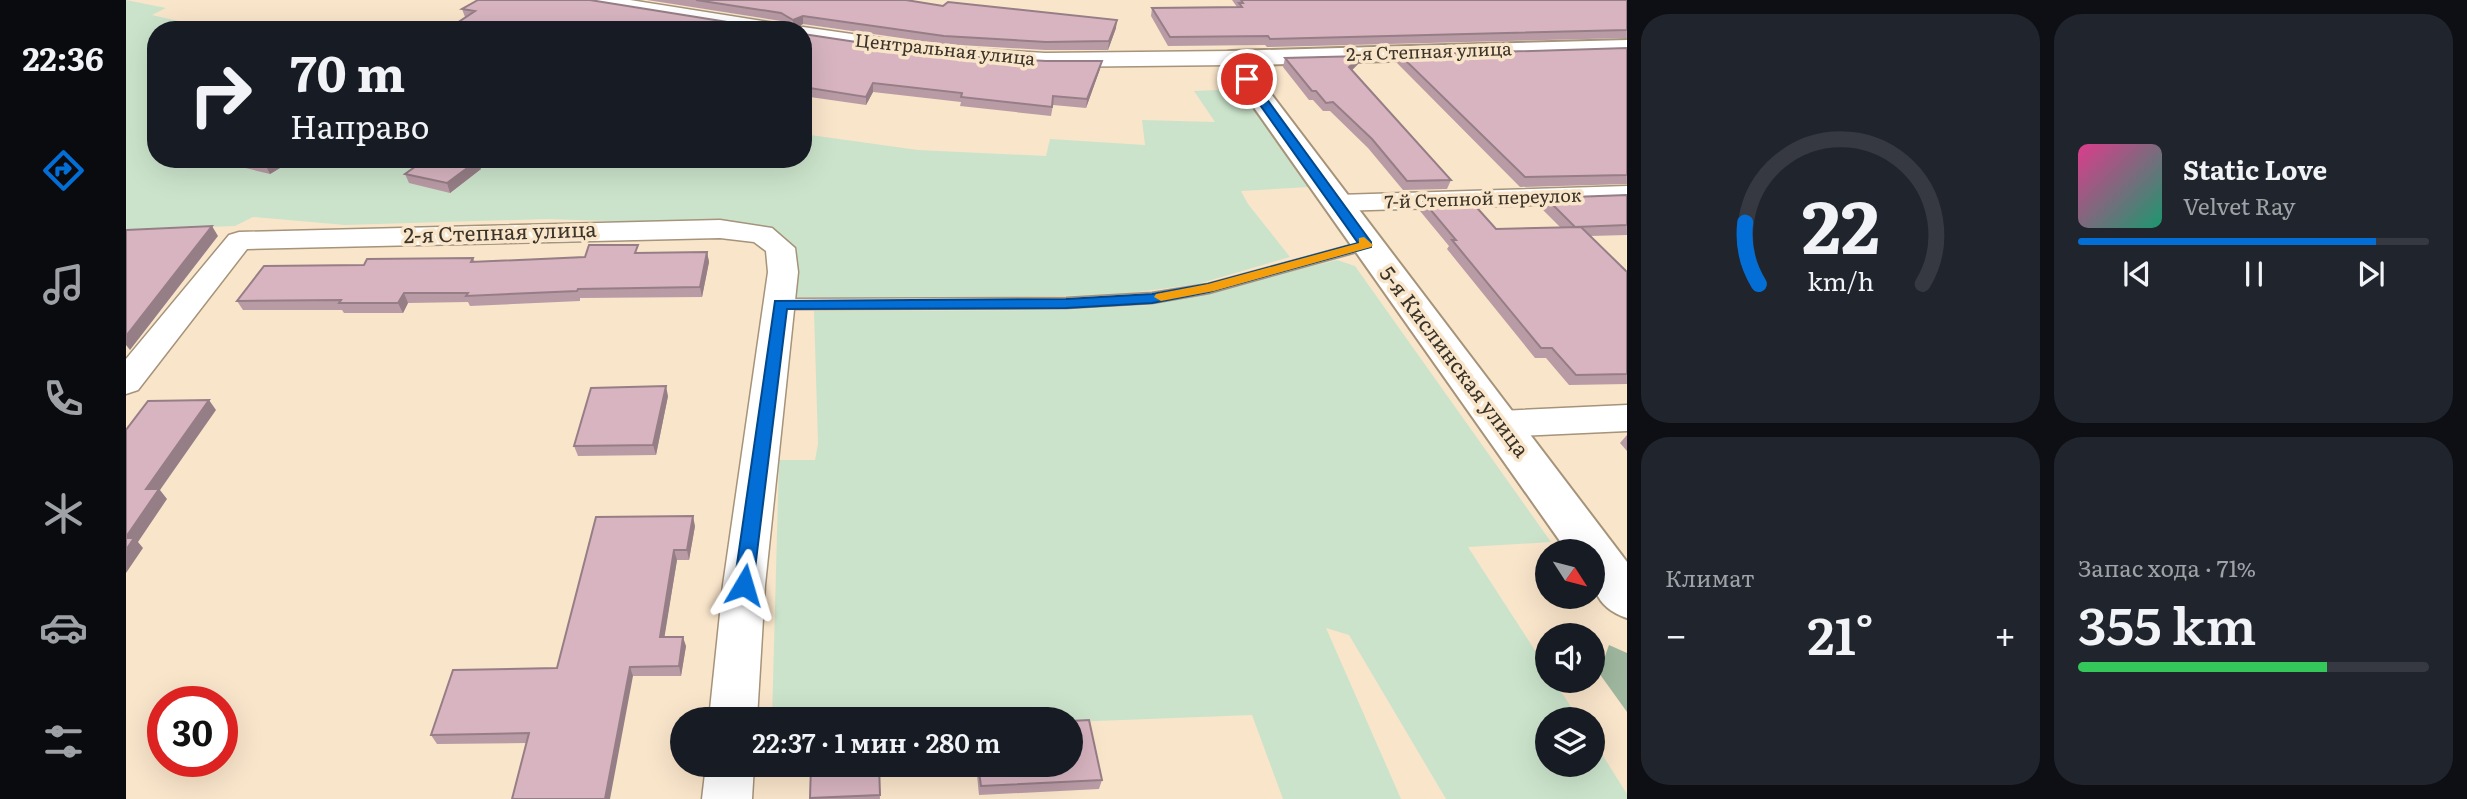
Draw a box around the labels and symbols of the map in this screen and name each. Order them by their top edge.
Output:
street label: Центральная улица [854,26,1037,71]
street label: 2-я Степная улица [1346,34,1512,67]
pin [1217,49,1277,109]
street label: 7-й Степной переулок [1384,181,1582,214]
street label: 2-я Степная улица [403,212,598,249]
street label: 5-я Кислинская улица [1374,258,1539,463]
north arrow [1535,539,1605,609]
position arrow [707,548,781,622]
speed limit sign: 30 [147,686,238,777]

